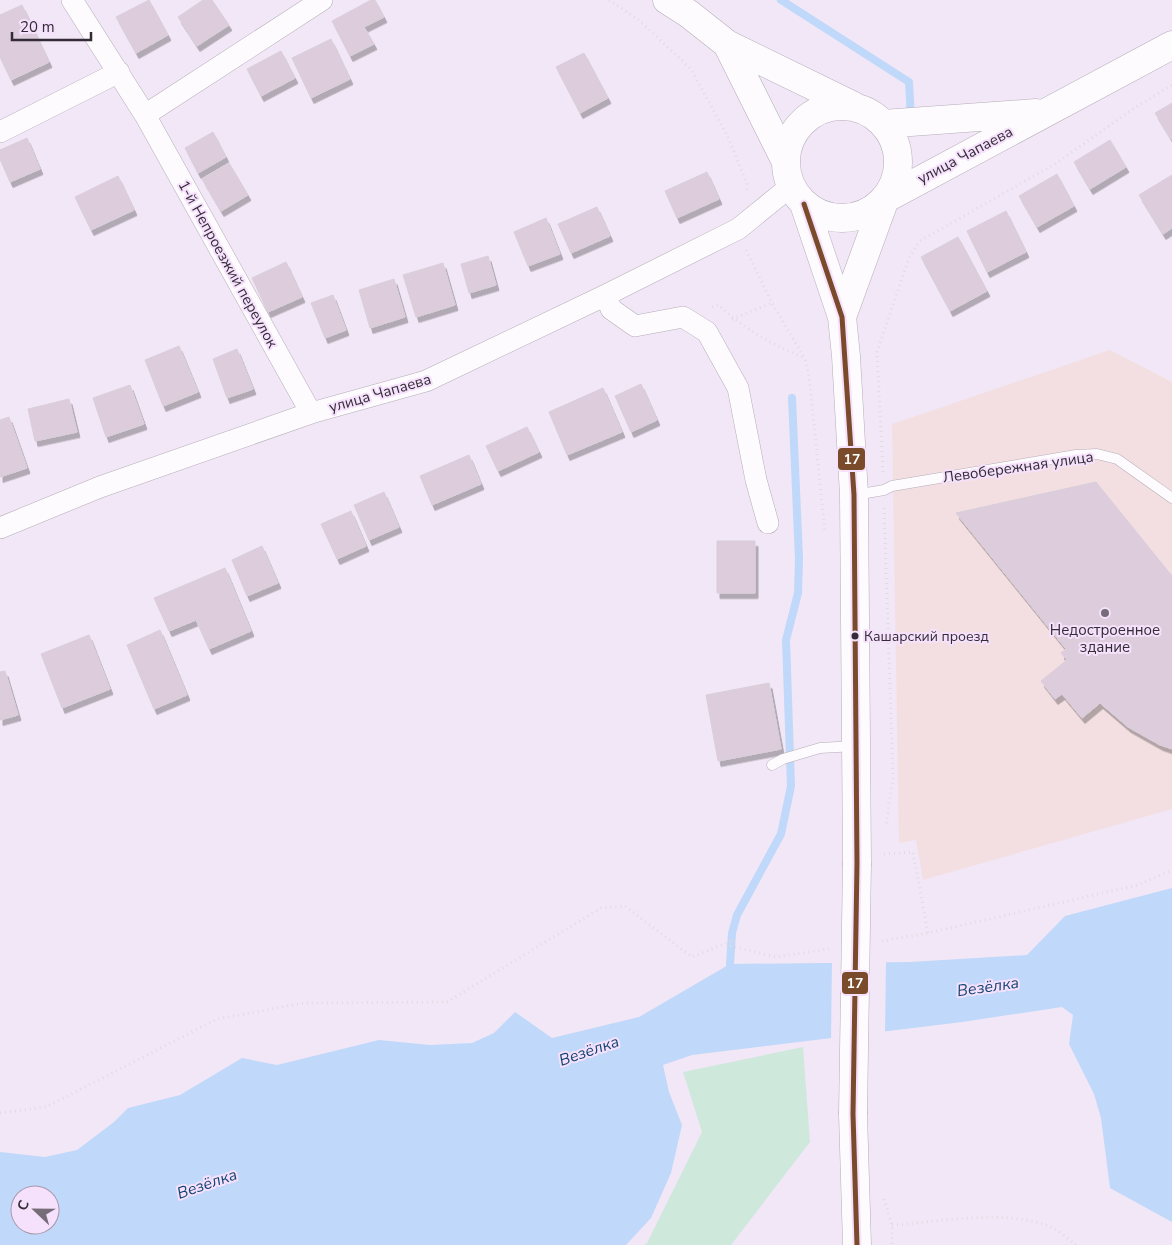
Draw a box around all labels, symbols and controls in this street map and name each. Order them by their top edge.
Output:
scale bar [12,10,91,42]
text: 20 m [20,17,55,37]
street label: улица Чапаева [914,121,1016,189]
street label: 1-й Непроезжий переулок [174,177,283,351]
street label: улица Чапаева [327,369,433,417]
line badge: 17 [837,447,866,471]
street label: Левобережная улица [941,447,1095,487]
text: 17 [844,450,860,469]
marker: Недостроенное здание [1099,607,1111,619]
place label: Недостроенное здание [1050,620,1160,657]
place label: Кашарский проезд [864,627,989,646]
marker: Кашарский проезд [850,631,860,641]
line badge: 17 [841,971,869,995]
water label: Везёлка [956,972,1020,1002]
text: 17 [847,974,863,993]
water label: Везёлка [556,1030,622,1072]
water label: Везёлка [174,1163,240,1205]
north arrow [10,1185,60,1235]
text: С [13,1197,34,1213]

